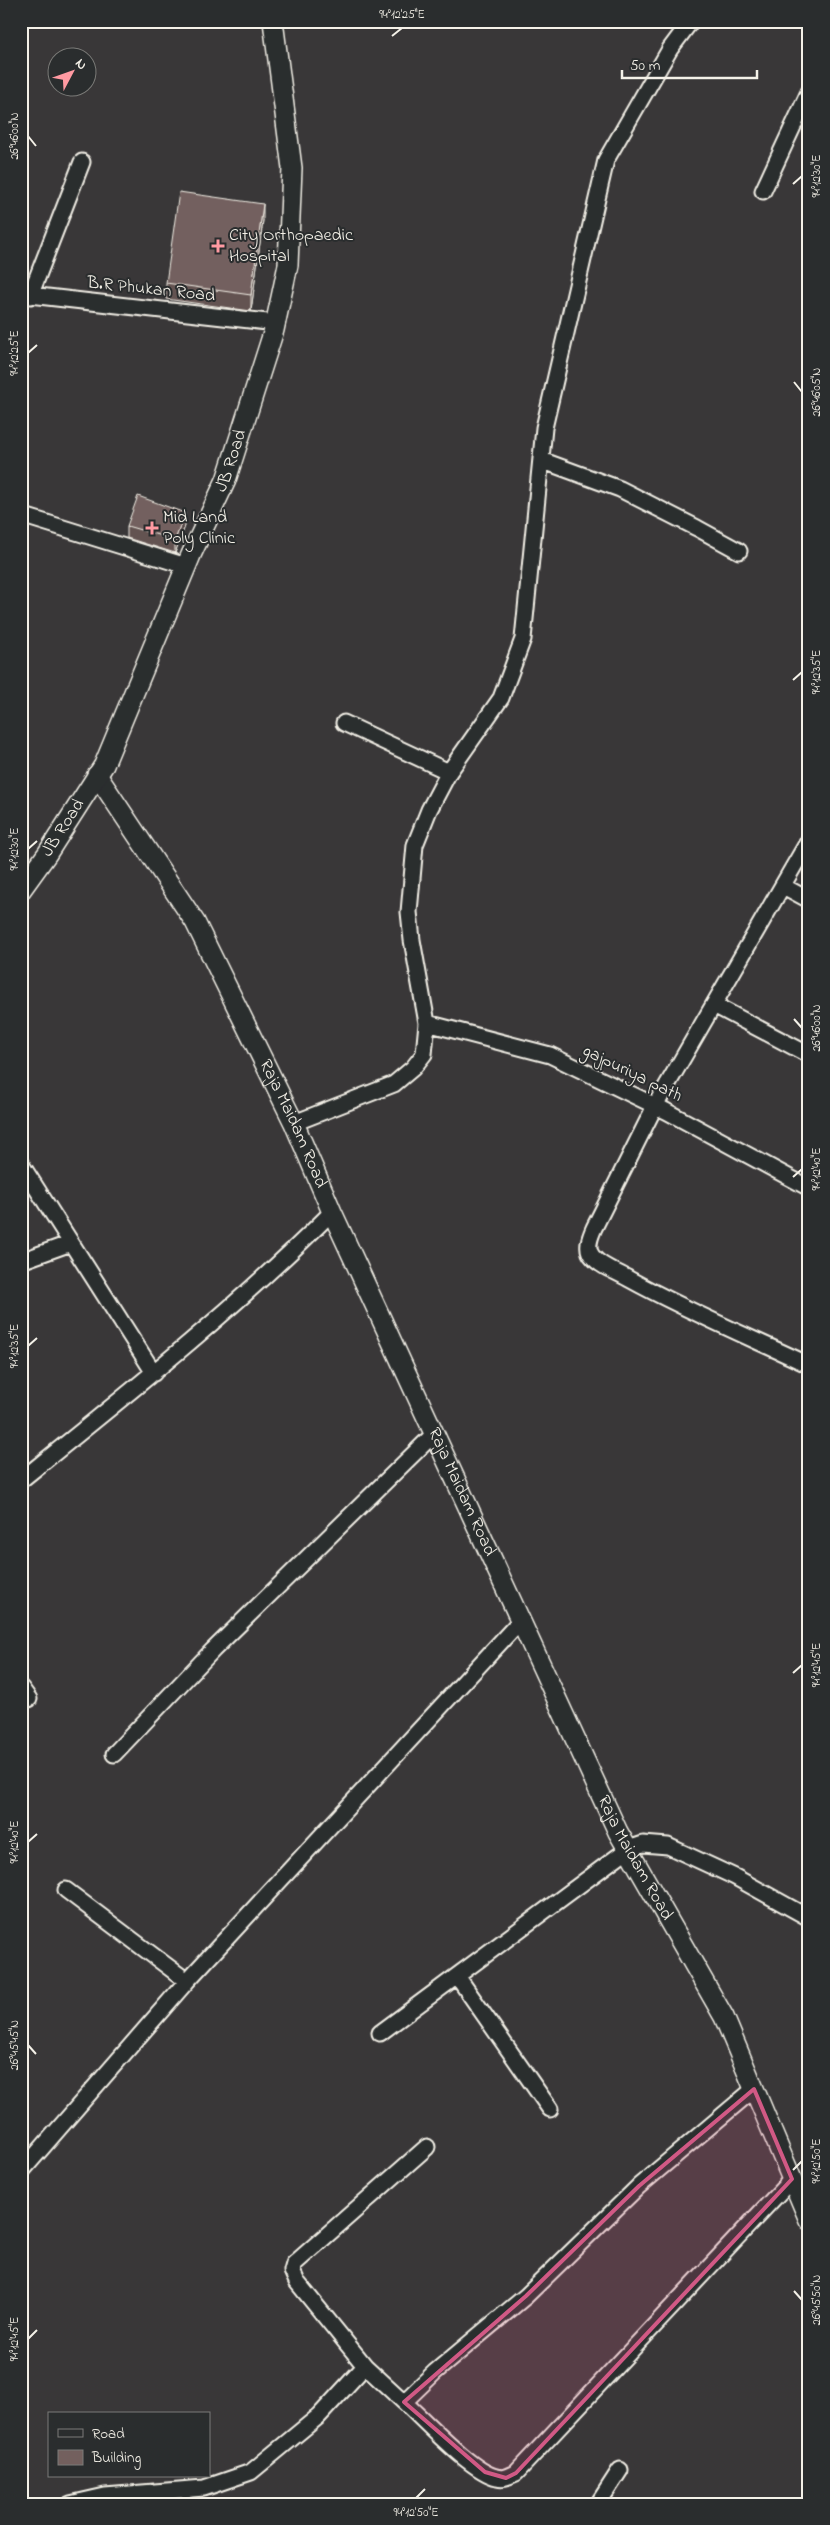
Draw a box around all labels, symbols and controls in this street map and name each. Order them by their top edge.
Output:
text: 94°12'25"E [379,6,425,24]
north arrow [48,48,98,98]
scale bar [622,48,758,80]
text: N [70,54,92,75]
text: 50 m [630,55,661,77]
text: 26°46'00"N [6,112,24,160]
text: 94°12'30"E [808,154,826,198]
place label: City Orthopaedic Hospital [229,223,353,270]
marker: City Orthopaedic Hospital [211,239,225,253]
street label: B.R Phukan Road [85,270,216,310]
text: 94°12'25"E [6,330,24,376]
text: 26°46'05"N [808,368,826,416]
street label: JB Road [209,426,254,497]
place label: Mid Land Poly Clinic [163,505,235,552]
marker: Mid Land Poly Clinic [145,521,159,535]
text: 94°12'35"E [808,650,826,694]
street label: JB Road [35,794,92,862]
text: 94°12'30"E [6,827,24,871]
text: 26°46'00"N [808,1004,826,1052]
street label: gajpuriya path [576,1038,687,1110]
street label: Raja Maidam Road [252,1055,333,1192]
text: 94°12'40"E [808,1147,826,1191]
text: 94°12'35"E [6,1324,24,1368]
street label: Raja Maidam Road [420,1424,502,1561]
text: 94°12'45"E [808,1643,826,1687]
street label: Raja Maidam Road [590,1791,679,1925]
text: 94°12'40"E [6,1820,24,1864]
text: 26°45'45"N [6,2020,24,2070]
text: 94°12'50"E [808,2139,826,2183]
text: 26°45'50"N [808,2275,826,2325]
text: 94°12'45"E [6,2317,24,2361]
legend [48,2412,210,2478]
text: Road [92,2423,125,2445]
text: Building [91,2447,141,2470]
text: 94°12'50"E [394,2504,438,2522]

